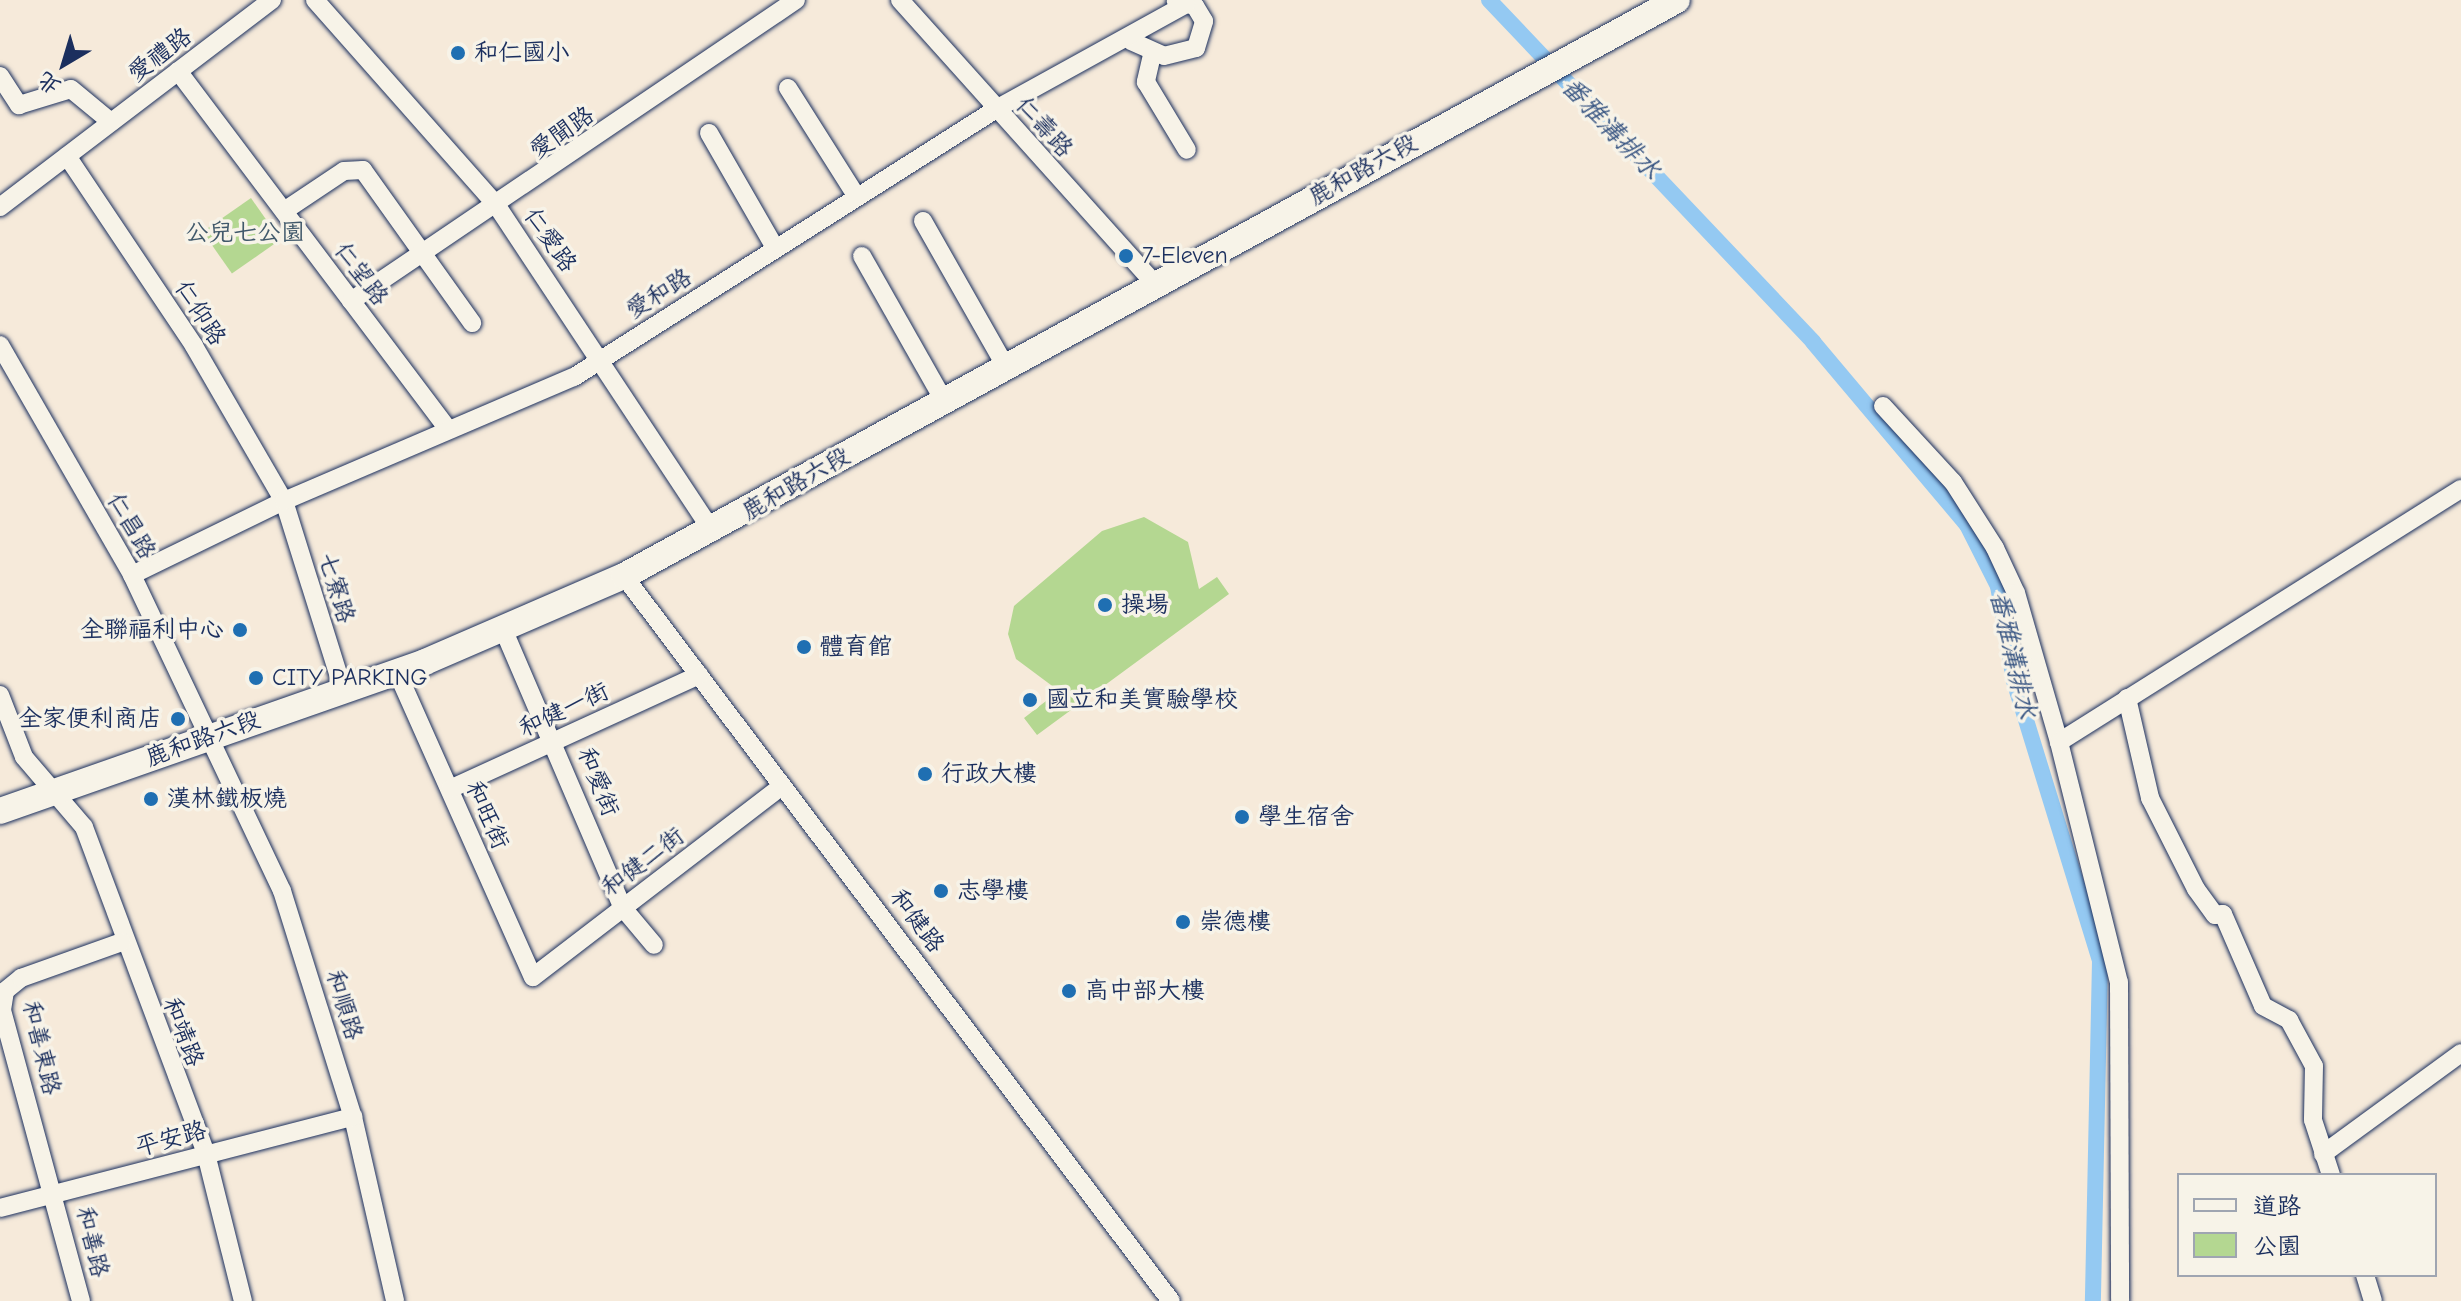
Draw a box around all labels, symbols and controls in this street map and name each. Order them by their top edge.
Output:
street label: 愛禮路 [123,22,197,88]
north arrow [24,24,104,104]
place label: 和仁國小 [474,39,570,67]
marker: 和仁國小 [449,44,467,62]
text: 北 [33,66,66,100]
water label: 番雅溝排水 [1554,71,1666,187]
street label: 仁壽路 [1009,91,1079,163]
street label: 愛聞路 [524,101,600,165]
street label: 鹿和路六段 [1304,128,1422,212]
street label: 仁愛路 [518,202,582,278]
park label: 公兒七公園 [185,219,305,247]
street label: 仁望路 [328,237,394,311]
place label: 7-Eleven [1142,242,1228,270]
marker: 7-Eleven [1117,247,1135,265]
street label: 愛和路 [621,263,697,325]
street label: 仁仰路 [168,275,232,351]
street label: 鹿和路六段 [737,442,855,526]
street label: 仁昌路 [101,488,161,564]
street label: 七寮路 [312,549,360,627]
water label: 番雅溝排水 [1982,588,2042,722]
place label: 操場 [1121,591,1169,619]
marker: 操場 [1096,596,1114,614]
place label: 全聯福利中心 [80,616,224,644]
marker: 全聯福利中心 [231,621,249,639]
place label: 體育館 [820,633,892,661]
marker: 體育館 [795,638,813,656]
place label: CITY PARKING [272,664,427,692]
marker: CITY PARKING [247,669,265,687]
street label: 和健一街 [514,677,614,743]
place label: 國立和美實驗學校 [1046,686,1238,714]
marker: 國立和美實驗學校 [1021,691,1039,709]
place label: 全家便利商店 [18,705,162,733]
street label: 鹿和路六段 [142,705,264,773]
marker: 全家便利商店 [169,710,187,728]
street label: 和愛街 [571,743,625,821]
place label: 行政大樓 [941,760,1037,788]
marker: 行政大樓 [916,765,934,783]
street label: 和旺街 [459,776,515,854]
place label: 漢林鐵板燒 [167,785,287,813]
marker: 漢林鐵板燒 [142,790,160,808]
place label: 學生宿舍 [1258,803,1354,831]
marker: 學生宿舍 [1233,808,1251,826]
street label: 和健二街 [596,822,690,902]
place label: 志學樓 [957,877,1029,905]
marker: 志學樓 [932,882,950,900]
street label: 和健路 [884,884,950,958]
place label: 崇德樓 [1199,908,1271,936]
marker: 崇德樓 [1174,913,1192,931]
street label: 和順路 [320,966,368,1044]
place label: 高中部大樓 [1085,977,1205,1005]
marker: 高中部大樓 [1060,982,1078,1000]
street label: 和靖路 [157,993,209,1071]
street label: 和善東路 [16,998,66,1098]
street label: 平安路 [132,1116,210,1162]
legend [2177,1173,2437,1277]
text: 道路 [2253,1192,2301,1220]
street label: 和善路 [70,1204,114,1280]
text: 公園 [2253,1232,2301,1260]

